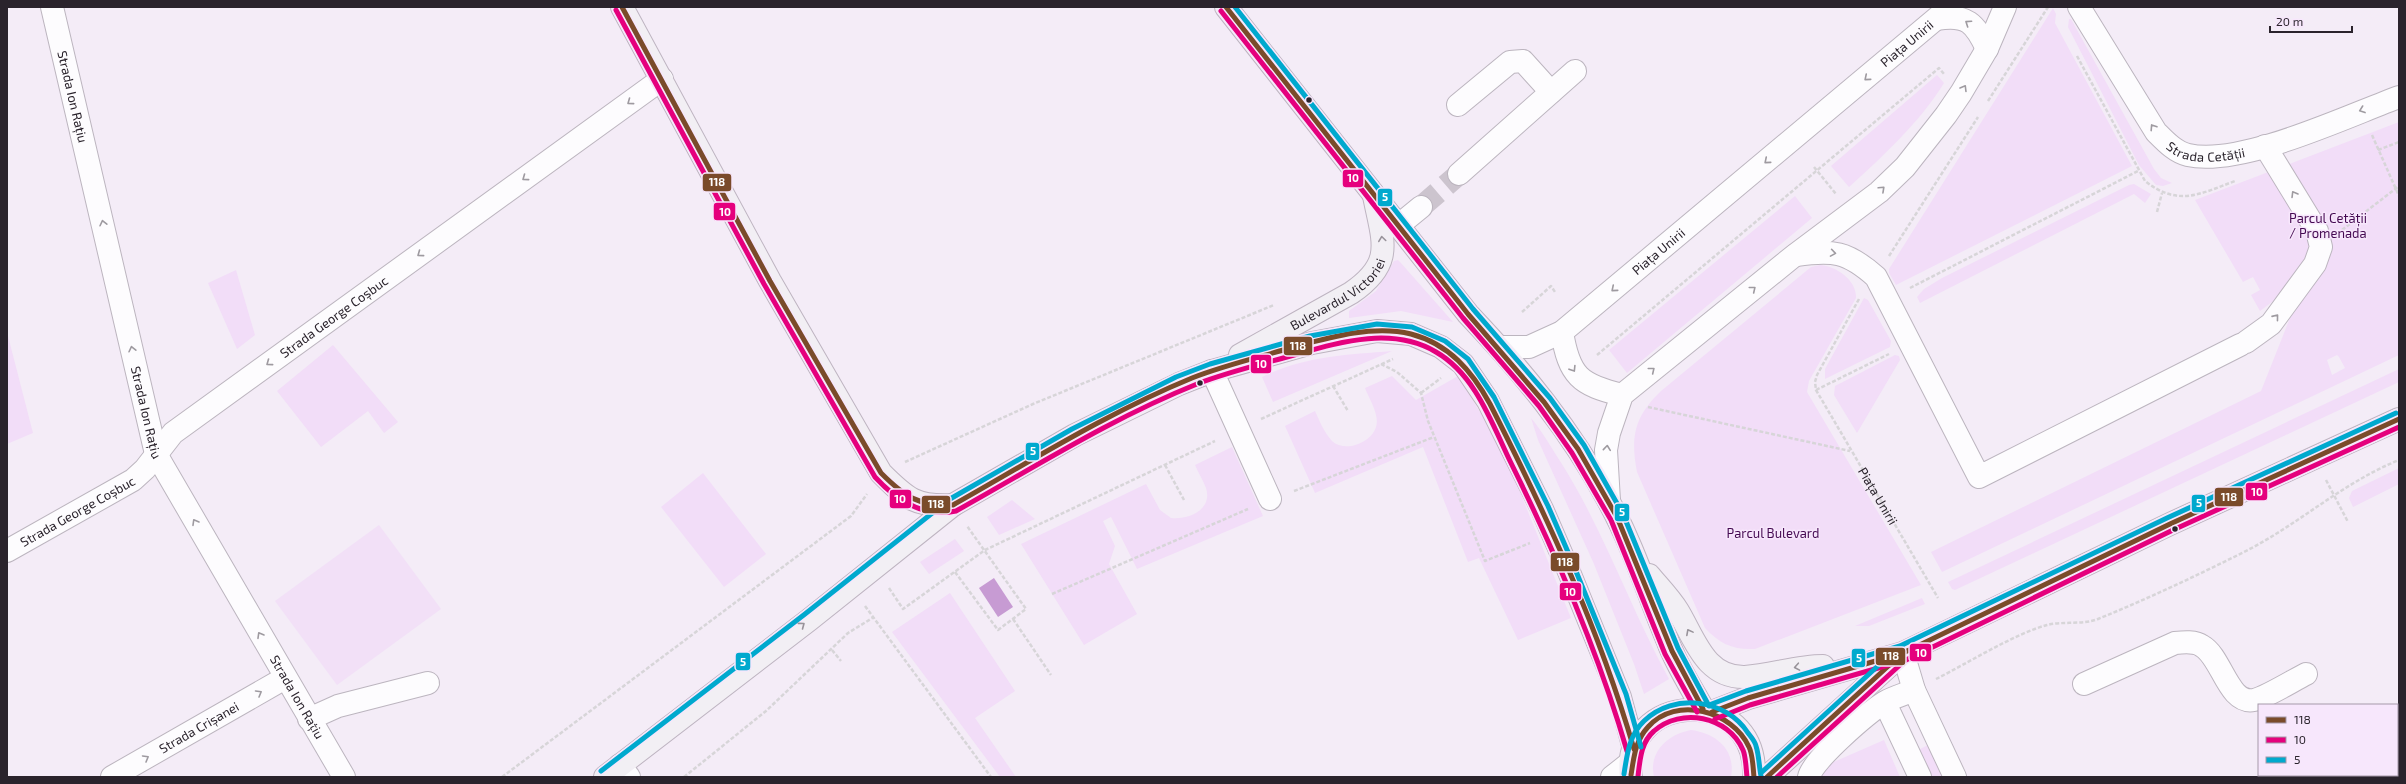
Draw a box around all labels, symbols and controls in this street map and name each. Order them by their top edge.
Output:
scale bar [2270,8,2352,34]
text: 20 m [2276,14,2303,28]
street label: Piața Unirii [1877,16,1937,70]
one-way arrow [1966,21,1973,28]
street label: Strada Ion Rațiu [54,49,91,144]
one-way arrow [1864,73,1872,80]
one-way arrow [1959,85,1966,92]
unlabelled marker [1304,95,1314,105]
one-way arrow [628,97,635,104]
one-way arrow [2359,106,2366,114]
one-way arrow [2151,124,2158,131]
street label: Strada Cetății [2163,138,2246,165]
one-way arrow [1765,156,1772,163]
line badge: 10 [1342,169,1364,188]
text: 10 [1347,171,1359,184]
one-way arrow [522,173,529,181]
line badge: 118 [702,173,732,192]
text: 118 [709,175,725,188]
one-way arrow [1877,186,1885,194]
line badge: 5 [1377,188,1393,207]
text: 5 [1382,190,1388,203]
one-way arrow [2292,191,2299,198]
line badge: 10 [713,202,736,221]
text: 10 [719,205,731,218]
park label: Parcul Cetății / Promenada [2289,210,2367,241]
one-way arrow [99,219,107,226]
street label: Piața Unirii [1629,225,1688,278]
one-way arrow [1378,236,1387,242]
one-way arrow [1830,248,1836,257]
one-way arrow [417,249,424,256]
street label: Bulevardul Victoriei [1287,256,1388,333]
street label: Strada George Coșbuc [277,272,391,361]
one-way arrow [1611,285,1619,292]
one-way arrow [1749,286,1756,293]
one-way arrow [2272,315,2279,322]
line badge: 118 [1283,336,1313,356]
text: 118 [1290,339,1306,352]
one-way arrow [128,346,137,353]
line badge: 10 [1250,354,1272,374]
text: 10 [1255,357,1267,370]
one-way arrow [266,358,273,366]
street label: Strada Ion Rațiu [128,365,165,462]
one-way arrow [1569,365,1576,372]
one-way arrow [1647,368,1655,375]
unlabelled marker [1195,378,1205,388]
line badge: 5 [1025,442,1040,461]
text: 5 [1030,444,1036,457]
one-way arrow [1602,445,1611,451]
street label: Piața Unirii [1855,464,1901,528]
street label: Strada George Coșbuc [17,472,138,550]
line badge: 10 [2245,482,2268,501]
text: 10 [2251,485,2263,498]
line badge: 118 [2214,487,2244,507]
line badge: 10 [889,489,912,509]
text: 118 [2221,490,2237,503]
text: 10 [894,492,906,505]
line badge: 5 [2191,494,2206,513]
line badge: 118 [921,495,951,514]
text: 5 [2196,496,2202,509]
text: 118 [928,497,944,510]
line badge: 5 [1614,503,1630,522]
text: 5 [1619,505,1625,518]
one-way arrow [193,519,200,526]
unlabelled marker [2170,524,2180,534]
park label: Parcul Bulevard [1727,525,1819,541]
line badge: 118 [1550,552,1580,572]
text: 118 [1557,555,1573,568]
line badge: 10 [1559,582,1582,601]
text: 10 [1564,585,1576,598]
one-way arrow [798,622,805,630]
one-way arrow [1686,629,1694,636]
one-way arrow [258,632,265,639]
line badge: 10 [1909,643,1932,662]
text: 10 [1915,646,1927,659]
line badge: 118 [1875,647,1906,666]
line badge: 5 [1851,648,1866,668]
text: 118 [1883,649,1899,662]
text: 5 [1856,651,1862,664]
street label: Strada Ion Rațiu [267,652,328,742]
line badge: 5 [735,652,751,671]
text: 5 [740,655,746,668]
one-way arrow [1794,663,1800,671]
one-way arrow [254,690,262,697]
street label: Strada Crișanei [156,698,242,756]
legend [2258,704,2398,776]
text: 118 [2294,712,2311,726]
text: 10 [2294,732,2306,746]
text: 5 [2294,752,2300,766]
one-way arrow [142,755,149,762]

